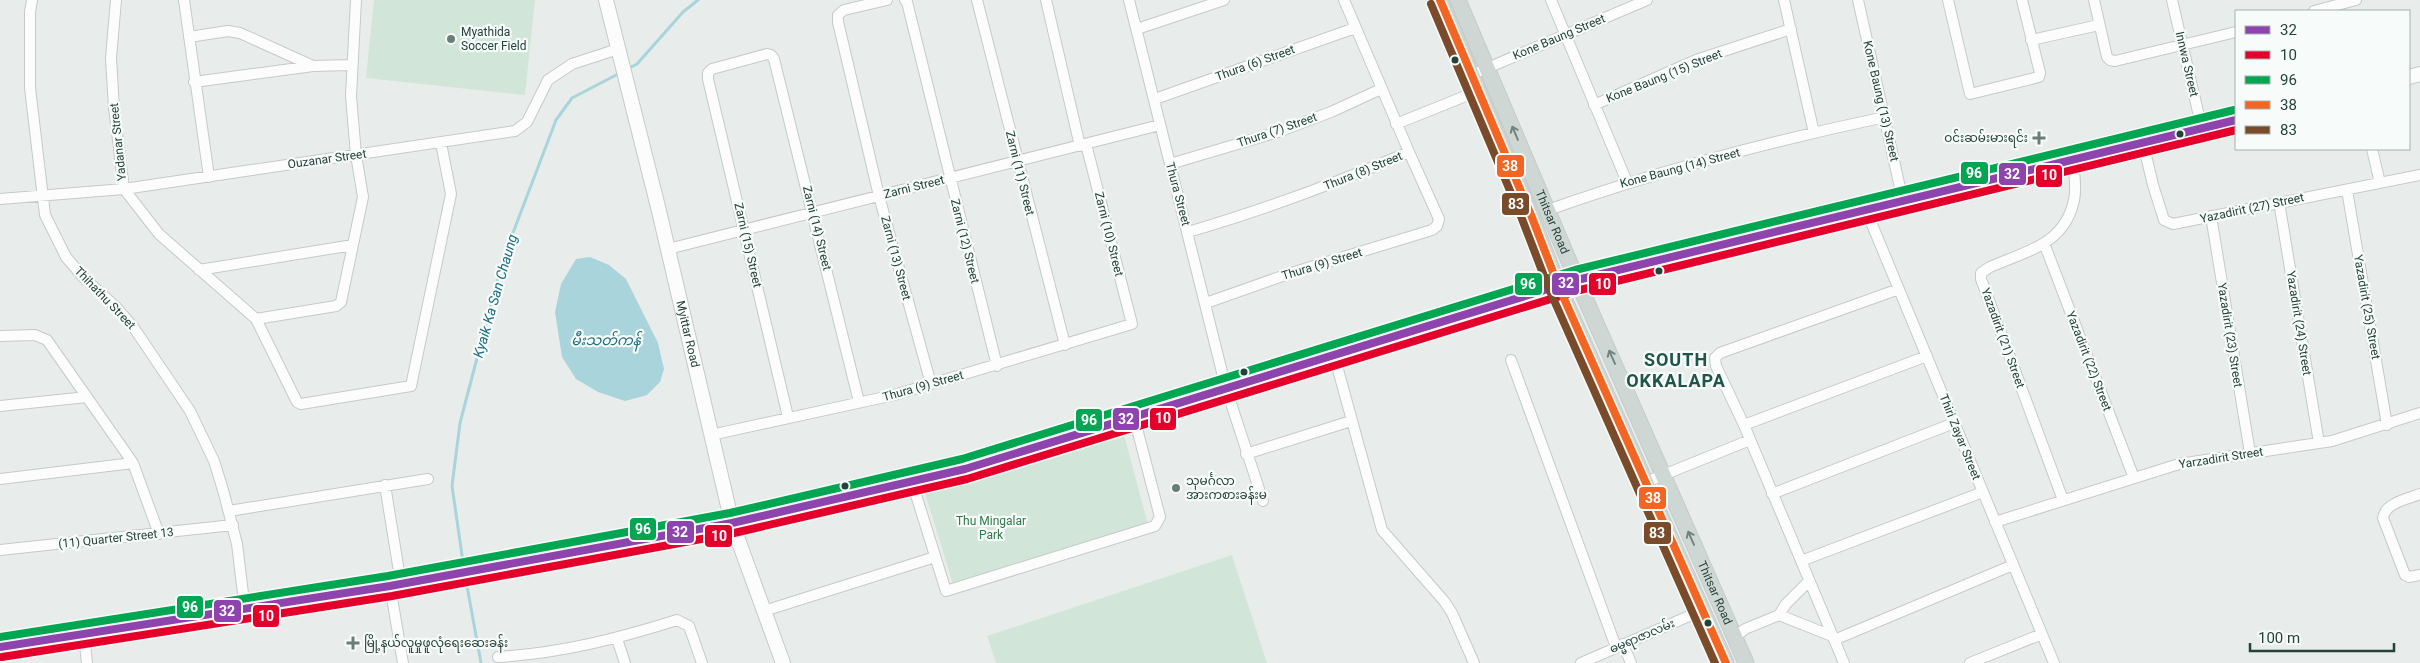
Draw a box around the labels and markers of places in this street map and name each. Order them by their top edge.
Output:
place label: Myathida Soccer Field [461,25,527,53]
marker: Myathida Soccer Field [445,33,457,45]
unlabelled marker [1450,55,1460,65]
place label: ဝင်းဆမ်းမားရင်း [1944,129,2028,148]
unlabelled marker [2175,129,2185,139]
marker: ဝင်းဆမ်းမားရင်း [2032,131,2046,145]
unlabelled marker [1654,266,1664,276]
unlabelled marker [1239,367,1249,377]
place label: သုမင်္ဂလာ အားကစားခန်းမ [1186,472,1267,505]
unlabelled marker [840,481,850,491]
marker: သုမင်္ဂလာ အားကစားခန်းမ [1170,482,1182,494]
unlabelled marker [1703,618,1713,628]
place label: မြို့နယ်လူမှုဖူလုံရေးဆေးခန်း [364,634,508,653]
marker: မြို့နယ်လူမှုဖူလုံရေးဆေးခန်း [346,636,360,650]

